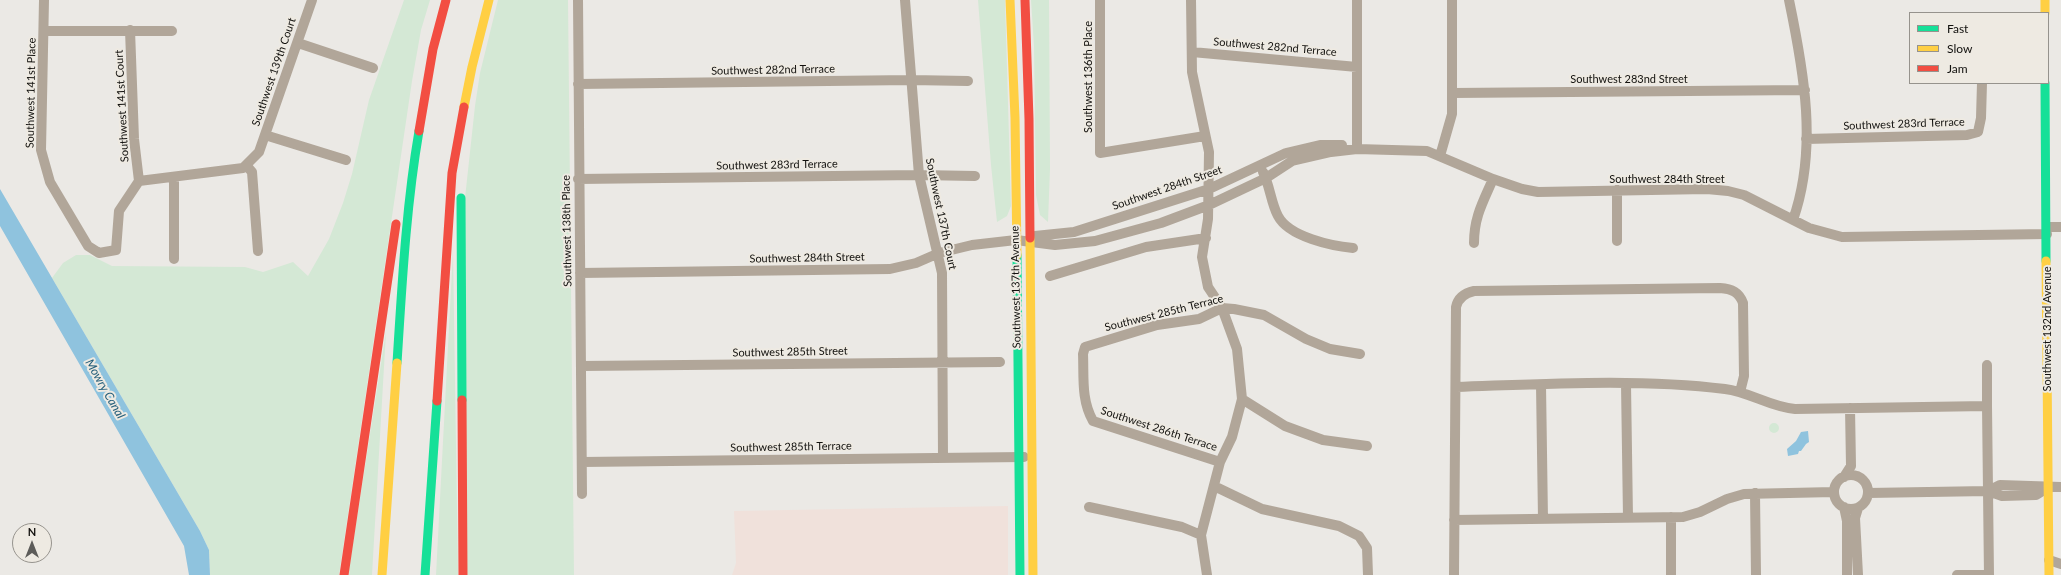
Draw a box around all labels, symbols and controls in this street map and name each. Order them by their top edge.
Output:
legend [1909,12,2049,84]
street label: Southwest 139th Court [249,16,299,128]
street label: Southwest 136th Place [1081,21,1095,133]
text: Fast [1947,21,1968,36]
street label: Southwest 282nd Terrace [1213,35,1337,59]
street label: Southwest 141st Place [23,38,39,148]
text: Slow [1947,41,1972,56]
street label: Southwest 141st Court [112,49,132,163]
text: Jam [1947,61,1968,76]
street label: Southwest 282nd Terrace [711,62,835,78]
street label: Southwest 283nd Street [1570,72,1688,86]
street label: Southwest 283rd Terrace [1843,115,1965,133]
street label: Southwest 283rd Terrace [716,157,838,173]
street label: Southwest 137th Court [923,157,959,271]
street label: Southwest 284th Street [1110,163,1224,213]
street label: Southwest 284th Street [1609,172,1725,186]
street label: Southwest 138th Place [559,175,575,287]
street label: Southwest 137th Avenue [1008,226,1024,348]
street label: Southwest 284th Street [749,250,865,266]
street label: Southwest 132nd Avenue [2040,267,2054,391]
street label: Southwest 285th Terrace [1103,292,1225,334]
street label: Southwest 285th Street [732,344,848,360]
water label: Mowry Canal [82,357,128,421]
street label: Southwest 286th Terrace [1099,404,1219,454]
street label: Southwest 285th Terrace [730,439,852,455]
north arrow [12,523,52,563]
text: N [28,525,36,538]

